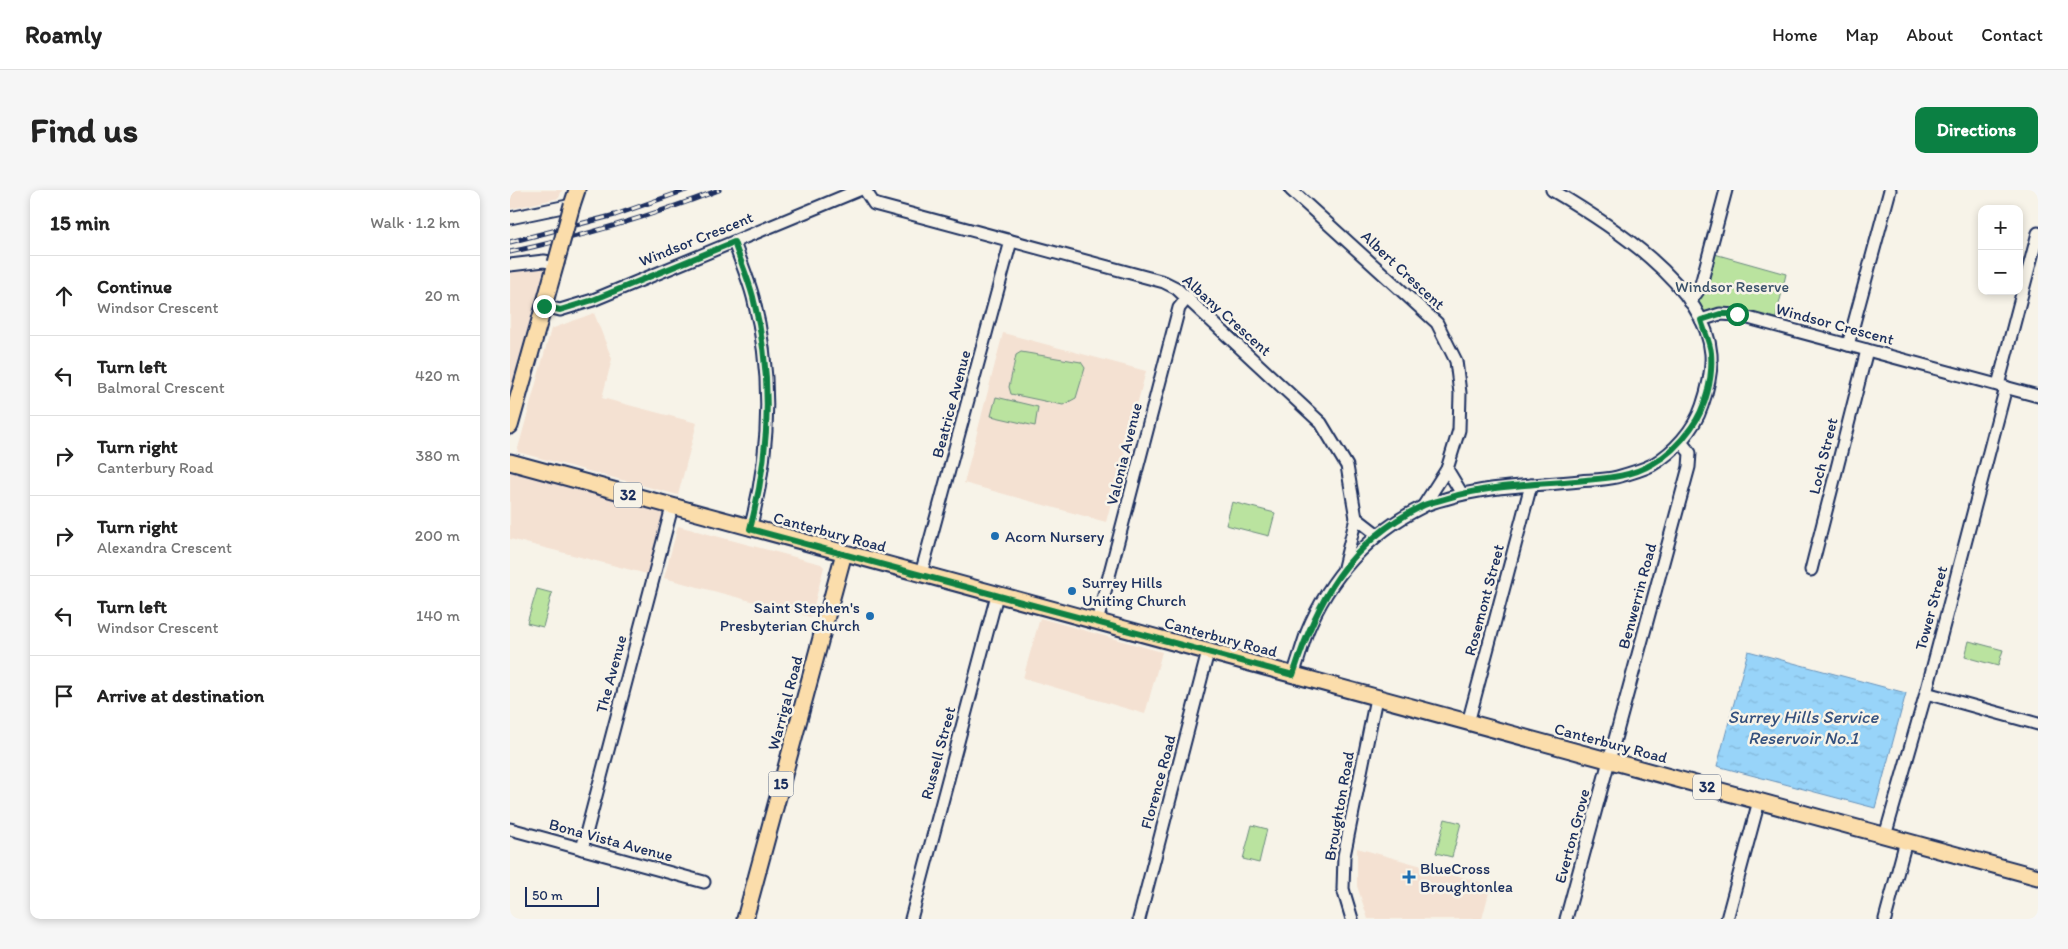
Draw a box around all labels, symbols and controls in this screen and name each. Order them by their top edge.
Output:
text: Roamly [25,20,102,49]
text: Home [1772,24,1818,46]
text: Map [1846,24,1879,46]
text: About [1907,24,1953,46]
text: Contact [1981,24,2043,46]
button: Directions [1915,107,2038,153]
text: Find us [30,109,138,151]
map controls [1978,205,2023,295]
button: + [1978,205,2023,250]
street label: Windsor Crescent [636,207,756,271]
text: 15 min [50,210,110,235]
text: Walk · 1.2 km [370,213,460,232]
street label: Albert Crescent [1357,226,1449,314]
button: − [1978,250,2023,295]
street label: Albany Crescent [1179,270,1275,360]
text: Continue [97,275,172,298]
park label: Windsor Reserve [1675,277,1789,296]
icon: ahead [50,282,78,310]
text: 20 m [425,286,460,305]
route end [533,295,556,318]
text: Windsor Crescent [97,298,219,317]
street label: Windsor Crescent [1774,299,1896,349]
route start [1726,303,1749,326]
street label: Beatrice Avenue [927,348,975,460]
text: Turn left [97,355,167,378]
icon: left [50,362,78,390]
text: 420 m [415,366,460,385]
text: Balmoral Crescent [97,378,225,397]
street label: Valonia Avenue [1102,401,1146,507]
street label: Loch Street [1804,416,1842,496]
text: Turn right [97,435,178,458]
icon: right [50,442,78,470]
text: 380 m [416,446,460,465]
text: Canterbury Road [97,458,213,477]
road number: 32 [614,482,642,508]
street label: Canterbury Road [771,508,889,556]
text: Turn right [97,515,178,538]
icon: right [50,522,78,550]
text: 200 m [415,526,460,545]
place label: Acorn Nursery [1005,527,1105,546]
marker: Acorn Nursery [989,530,1001,542]
text: Alexandra Crescent [97,538,232,557]
street label: Benwerrin Road [1614,541,1660,651]
street label: Rosemont Street [1460,542,1508,658]
street label: Tower Street [1911,564,1951,652]
place label: Surrey Hills Uniting Church [1082,573,1186,610]
marker: Surrey Hills Uniting Church [1066,585,1078,597]
text: Turn left [97,595,167,618]
place label: Saint Stephen's Presbyterian Church [720,598,860,635]
icon: left [50,602,78,630]
text: 140 m [416,606,460,625]
marker: Saint Stephen's Presbyterian Church [864,610,876,622]
street label: Canterbury Road [1162,613,1280,661]
text: Windsor Crescent [97,618,219,637]
street label: The Avenue [592,633,630,715]
street label: Warrigal Road [763,653,807,752]
icon: arrive [50,682,78,710]
text: Arrive at destination [97,684,264,707]
street label: Russell Street [916,704,960,802]
water label: Surrey Hills Service Reservoir No.1 [1728,706,1880,749]
street label: Canterbury Road [1552,719,1670,767]
street label: Florence Road [1136,732,1180,831]
street label: Broughton Road [1320,749,1358,862]
road number: 15 [768,772,794,796]
road number: 32 [1693,774,1721,800]
street label: Everton Grove [1550,787,1594,885]
street label: Bona Vista Avenue [547,814,675,866]
place label: BlueCross Broughtonlea [1420,859,1513,896]
marker: BlueCross Broughtonlea [1402,870,1416,884]
scale bar [525,884,599,907]
text: 50 m [532,887,563,904]

